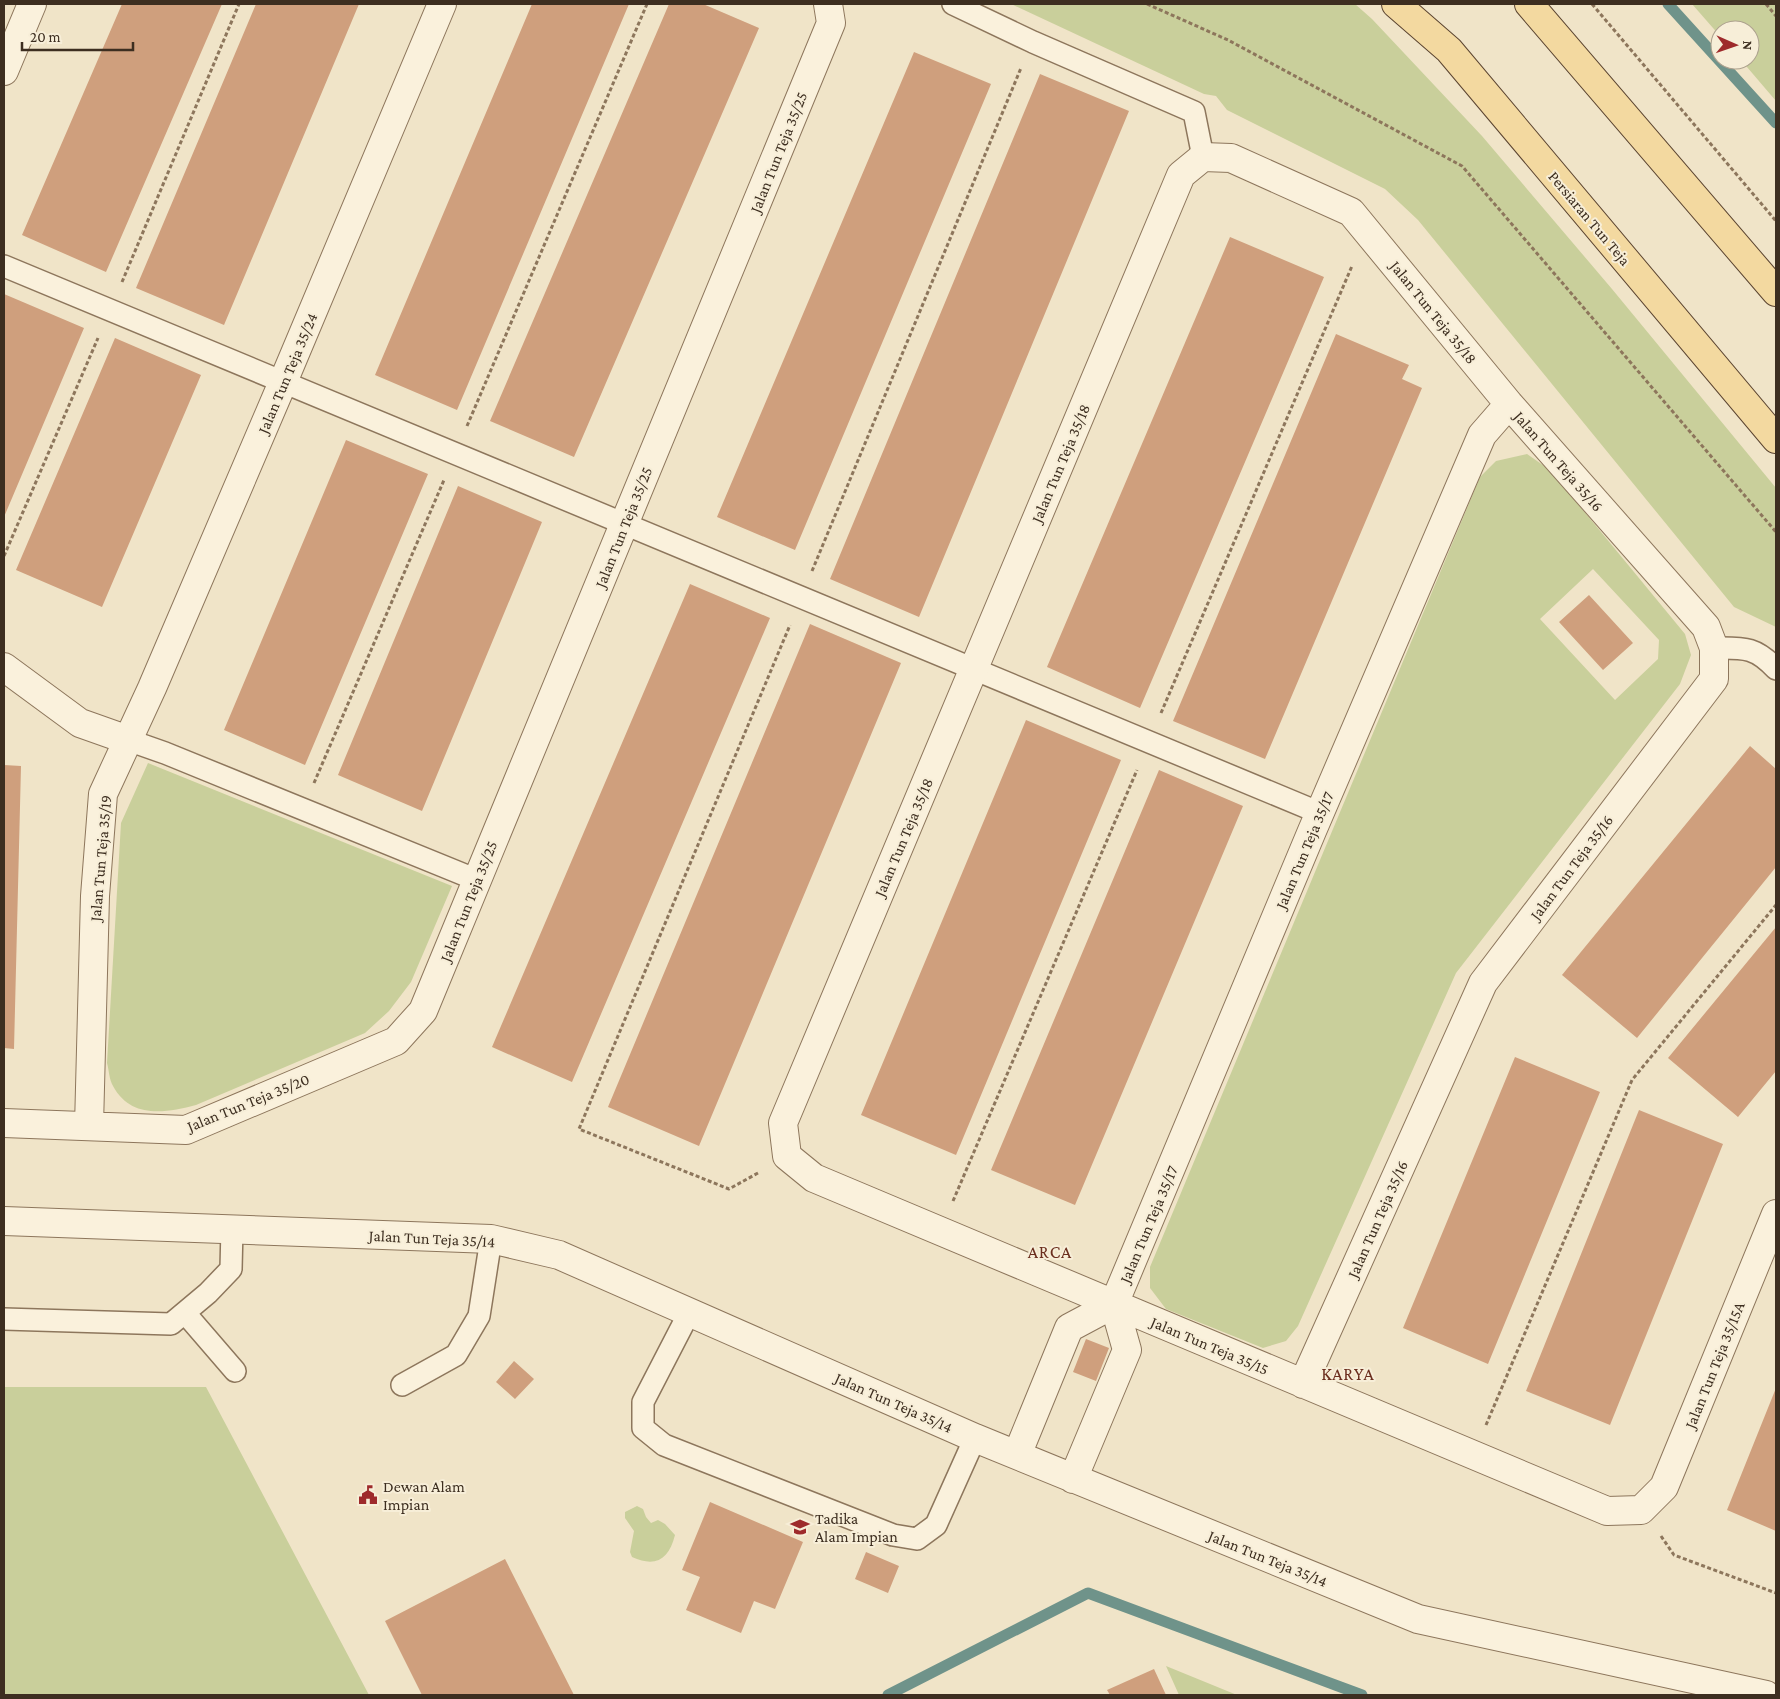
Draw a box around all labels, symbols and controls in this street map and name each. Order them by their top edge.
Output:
scale bar [22,20,134,52]
north arrow [1710,20,1760,70]
text: 20 m [30,29,61,45]
text: N [1740,40,1756,51]
street label: Jalan Tun Teja 35/25 [746,89,811,217]
street label: Persiaran Tun Teja [1544,168,1634,270]
street label: Jalan Tun Teja 35/18 [1385,256,1480,368]
street label: Jalan Tun Teja 35/24 [254,310,321,438]
street label: Jalan Tun Teja 35/18 [1027,401,1094,527]
street label: Jalan Tun Teja 35/16 [1509,406,1607,515]
street label: Jalan Tun Teja 35/25 [591,464,656,592]
street label: Jalan Tun Teja 35/18 [870,775,937,901]
street label: Jalan Tun Teja 35/17 [1271,788,1338,914]
street label: Jalan Tun Teja 35/19 [86,794,115,924]
street label: Jalan Tun Teja 35/16 [1525,812,1617,925]
street label: Jalan Tun Teja 35/25 [436,838,501,966]
street label: Jalan Tun Teja 35/20 [183,1070,312,1136]
street label: Jalan Tun Teja 35/16 [1343,1158,1412,1283]
street label: Jalan Tun Teja 35/17 [1115,1162,1182,1288]
street label: Jalan Tun Teja 35/14 [366,1227,496,1251]
district label: ARCA [1028,1242,1072,1262]
street label: Jalan Tun Teja 35/15A [1681,1299,1749,1433]
street label: Jalan Tun Teja 35/15 [1146,1312,1271,1379]
district label: KARYA [1321,1364,1375,1384]
street label: Jalan Tun Teja 35/14 [830,1368,955,1437]
place label: Dewan Alam Impian [383,1478,465,1514]
public building icon: Dewan Alam Impian [357,1484,379,1506]
place label: Tadika Alam Impian [815,1510,898,1546]
school or university icon: Tadika Alam Impian [789,1516,811,1538]
street label: Jalan Tun Teja 35/14 [1204,1526,1330,1591]

